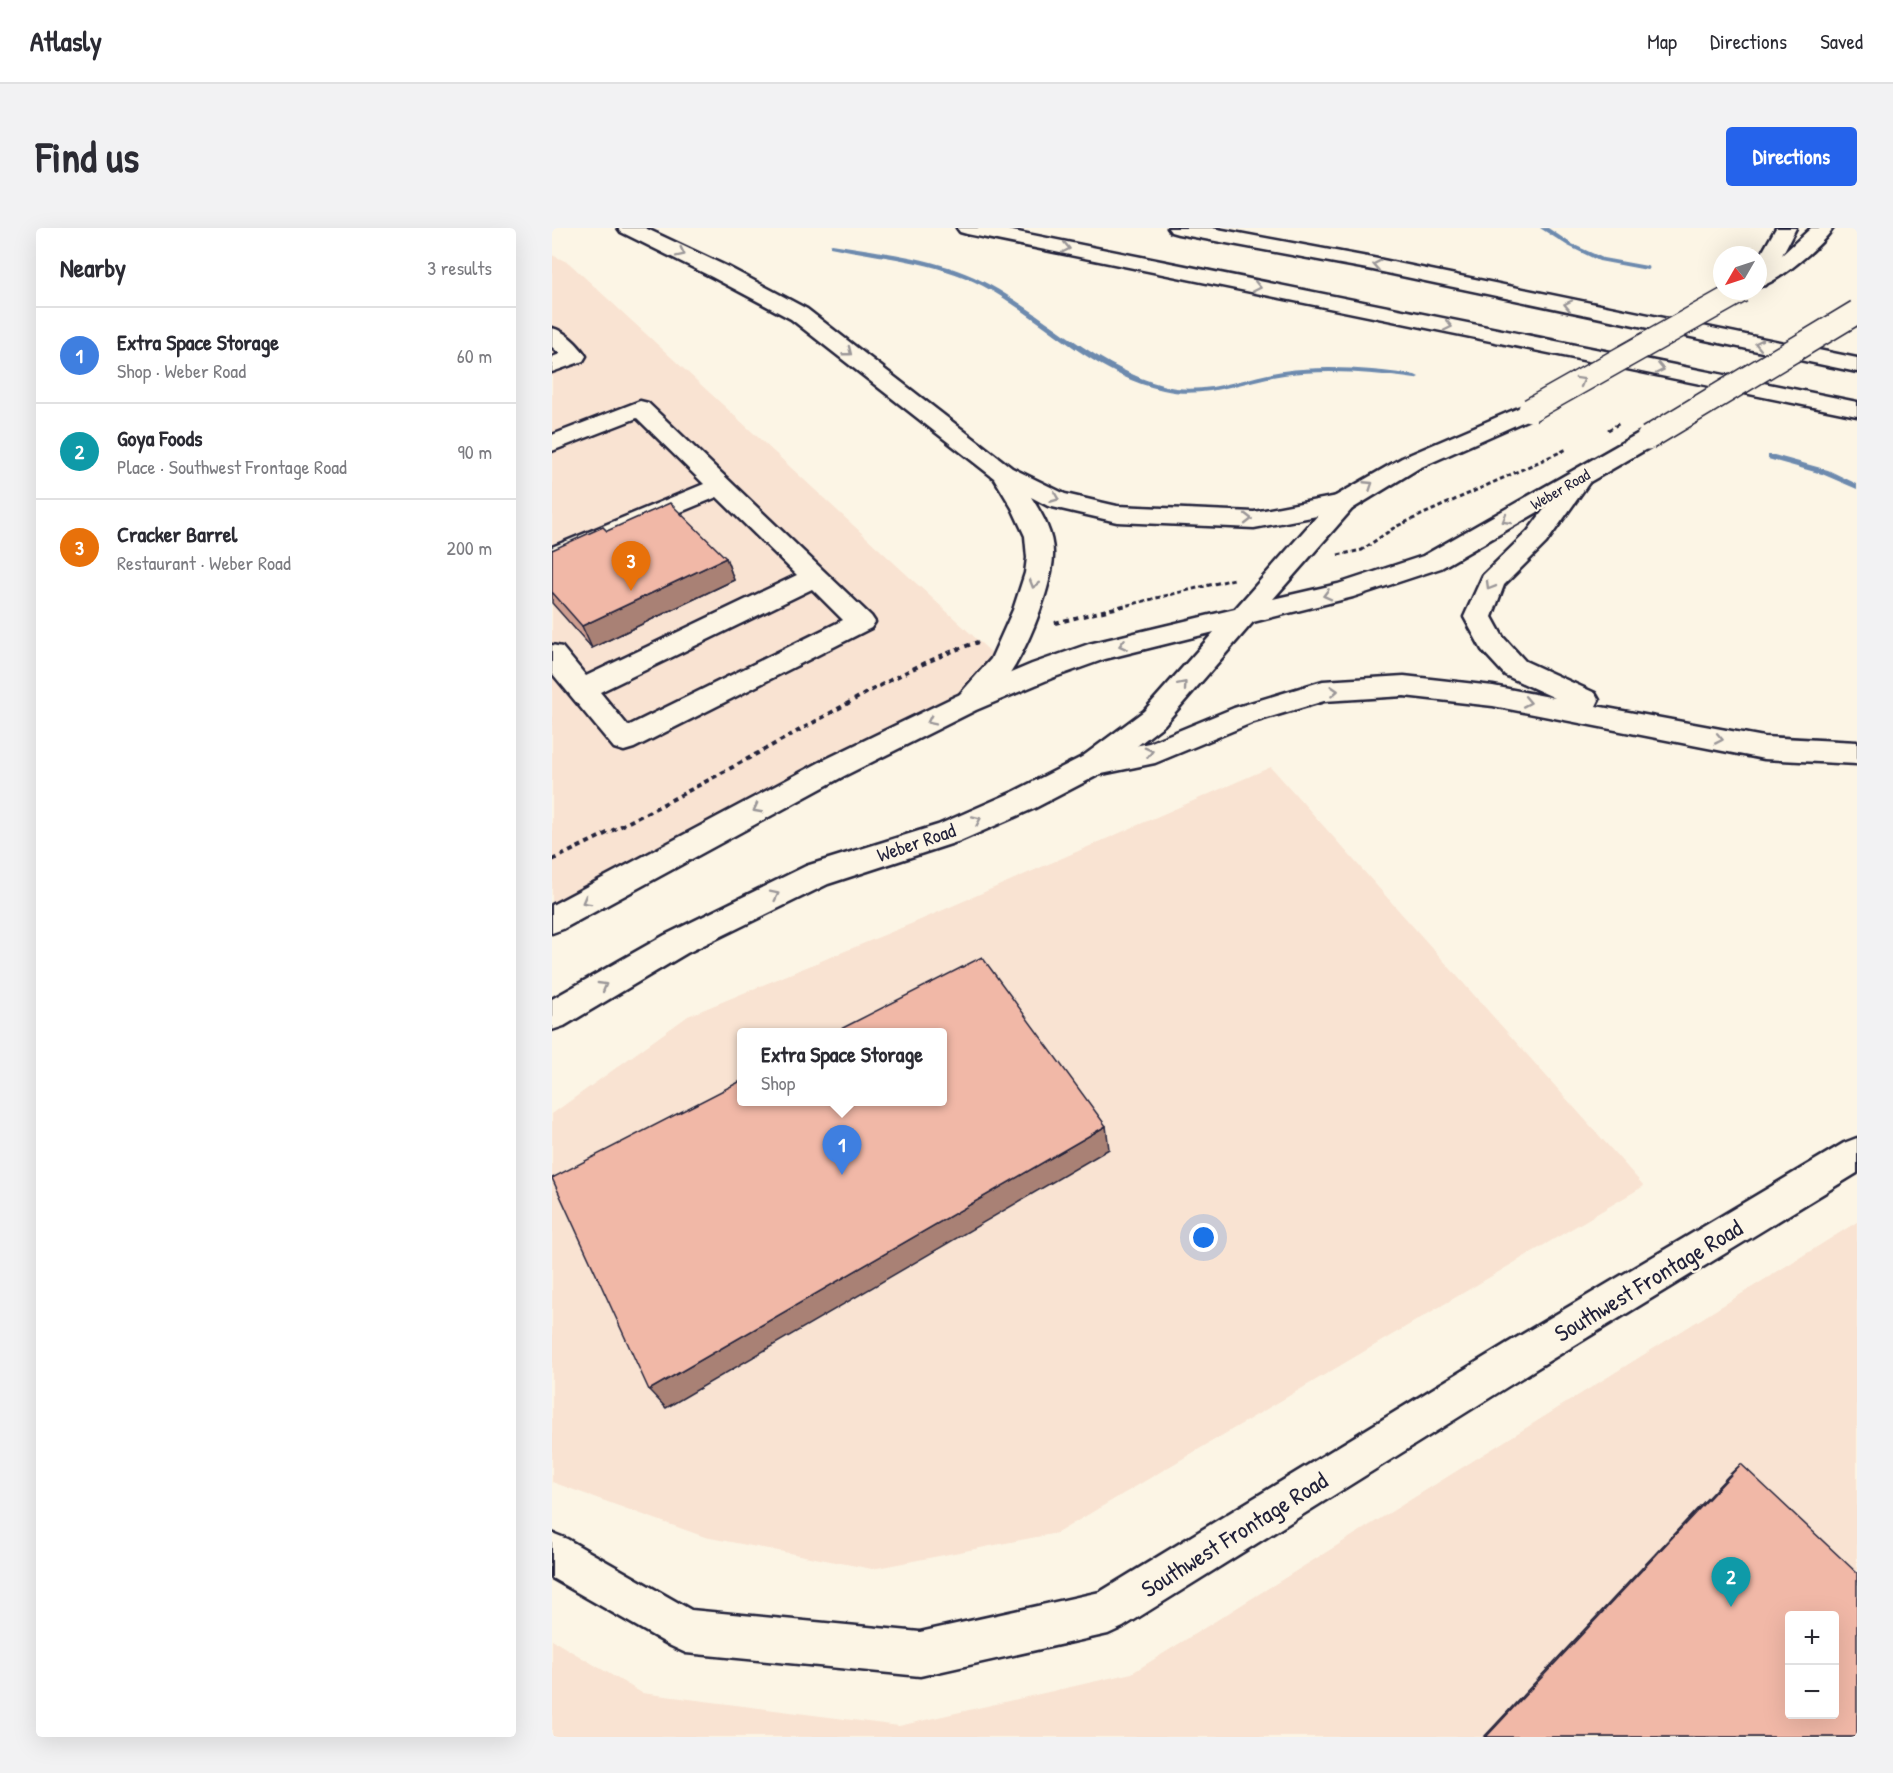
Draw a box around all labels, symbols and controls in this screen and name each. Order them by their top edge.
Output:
text: Atlasly [30,22,102,60]
text: Map [1647,27,1677,56]
text: Directions [1710,27,1787,56]
text: Saved [1820,27,1863,56]
button: Directions [1726,127,1857,186]
text: Find us [36,128,139,185]
one-way arrow [1061,241,1071,254]
one-way arrow [675,246,686,258]
north arrow [1713,246,1767,300]
text: Nearby [60,250,126,285]
text: 3 results [427,254,492,281]
one-way arrow [1372,259,1382,272]
one-way arrow [1252,280,1262,293]
one-way arrow [1563,299,1573,312]
one-way arrow [1443,319,1453,332]
text: Extra Space Storage [117,327,279,357]
one-way arrow [1754,338,1764,351]
text: 1 [76,342,83,369]
text: 60 m [457,342,492,369]
one-way arrow [841,345,852,356]
text: Shop · Weber Road [117,357,246,384]
one-way arrow [1654,362,1664,375]
one-way arrow [1575,377,1585,388]
text: Goya Foods [117,423,202,453]
text: 2 [75,438,84,465]
text: 90 m [458,438,492,465]
text: Place · Southwest Frontage Road [117,453,347,480]
street label: Weber Road [1526,463,1594,515]
one-way arrow [1362,481,1373,492]
one-way arrow [1049,491,1060,503]
one-way arrow [1244,513,1253,525]
one-way arrow [1502,513,1512,524]
text: Cracker Barrel [117,519,237,549]
text: 3 [75,534,84,561]
text: 200 m [447,534,492,561]
pin: 3 [612,542,650,591]
text: Restaurant · Weber Road [117,549,291,576]
one-way arrow [1029,578,1041,589]
one-way arrow [1486,580,1498,590]
one-way arrow [1323,588,1333,600]
one-way arrow [1118,637,1128,650]
one-way arrow [1176,681,1187,692]
one-way arrow [1329,684,1338,697]
one-way arrow [1522,695,1532,708]
one-way arrow [926,713,937,725]
one-way arrow [1713,732,1723,745]
one-way arrow [1144,747,1154,760]
one-way arrow [752,801,763,813]
one-way arrow [971,815,982,827]
street label: Weber Road [873,816,959,868]
one-way arrow [769,891,780,903]
one-way arrow [581,894,592,906]
one-way arrow [597,982,607,993]
popup [737,1028,947,1106]
text: Extra Space Storage [761,1039,923,1069]
text: Shop [761,1069,795,1096]
pin: 1 [822,1126,862,1175]
street label: Southwest Frontage Road [1548,1211,1748,1349]
your location [1189,1223,1218,1252]
street label: Southwest Frontage Road [1135,1464,1333,1604]
pin: 2 [1712,1558,1750,1607]
map controls [1785,1611,1839,1719]
button: + [1785,1611,1839,1665]
button: − [1785,1665,1839,1719]

